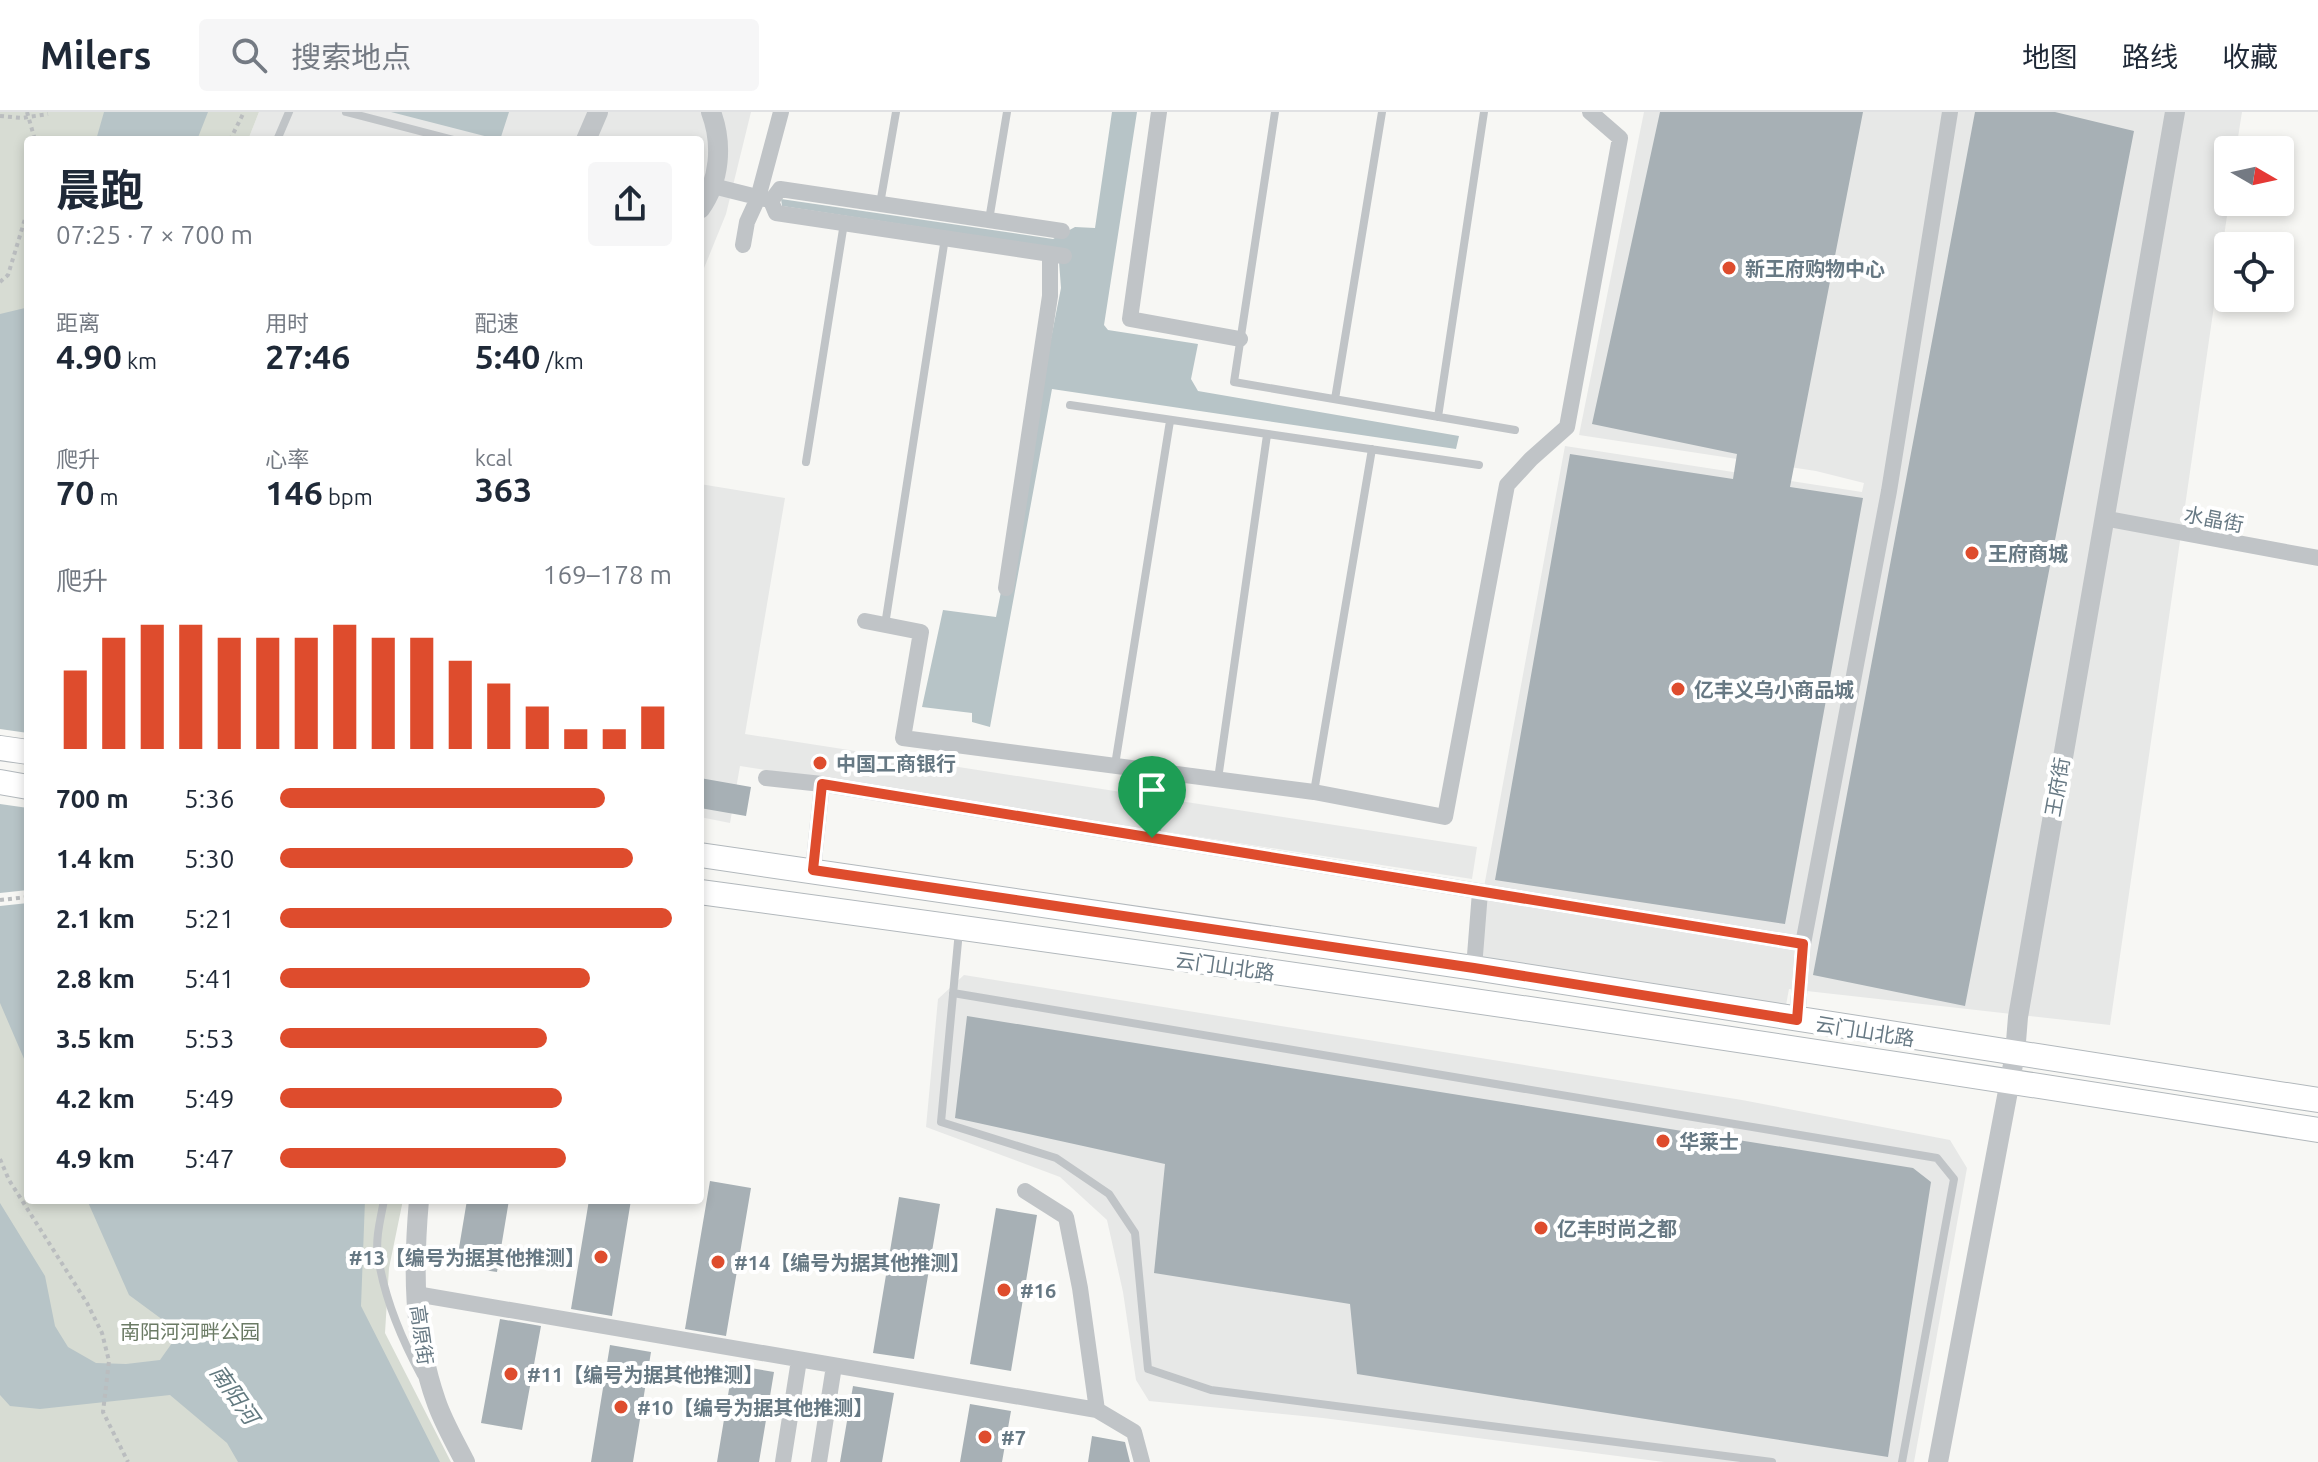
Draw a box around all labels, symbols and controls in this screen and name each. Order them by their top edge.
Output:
search box [199,19,759,91]
icon: search [227,33,271,77]
text: Milers [40,34,151,76]
text: 搜索地点 [291,40,411,74]
text: 地图 [2022,41,2078,72]
text: 路线 [2122,41,2178,72]
text: 收藏 [2222,41,2278,72]
north arrow [2214,136,2294,216]
map controls [2214,136,2294,312]
button: share [588,162,672,246]
text: 晨跑 [56,165,144,214]
text: 07:25 · 7 × 700 m [56,220,253,249]
button: locate [2214,232,2294,312]
place label: 新王府购物中心 [1745,257,1885,280]
marker: 新王府购物中心 [1720,259,1738,277]
text: 距离 [56,310,100,335]
text: 用时 [265,310,309,335]
text: 配速 [475,310,519,335]
text: 4.90 [56,337,122,375]
text: 27:46 [265,337,350,375]
text: 5:40 [475,337,541,375]
text: km [122,348,157,373]
text: /km [541,348,584,373]
text: kcal [475,445,513,470]
text: 爬升 [56,446,100,471]
text: 心率 [265,446,309,471]
text: 363 [475,470,532,508]
text: 70 [56,473,94,511]
text: 146 [265,473,323,511]
text: m [94,484,118,509]
text: bpm [323,484,373,509]
street label: 水晶街 [2182,502,2246,536]
place label: 王府商城 [1988,542,2068,565]
marker: 王府商城 [1963,544,1981,562]
text: 169–178 m [543,560,672,589]
text: 爬升 [56,566,108,595]
place label: 亿丰义乌小商品城 [1694,678,1854,701]
marker: 亿丰义乌小商品城 [1669,680,1687,698]
place label: 中国工商银行 [836,752,956,775]
marker: 中国工商银行 [811,754,829,772]
street label: 王府街 [2040,755,2074,819]
pin [1118,756,1186,838]
icon: arrive [1130,768,1174,812]
text: 700 m [56,784,129,813]
text: 5:36 [184,784,234,813]
text: 1.4 km [56,844,135,873]
text: 5:30 [184,844,234,873]
text: 2.1 km [56,904,135,933]
text: 5:21 [184,904,234,933]
street label: 云门山北路 [1174,948,1276,984]
text: 2.8 km [56,964,135,993]
text: 5:41 [184,964,234,993]
street label: 云门山北路 [1814,1012,1916,1050]
text: 3.5 km [56,1024,135,1053]
text: 5:53 [184,1024,234,1053]
text: 4.2 km [56,1084,135,1113]
text: 5:49 [184,1084,234,1113]
place label: 华莱士 [1679,1130,1739,1153]
marker: 华莱士 [1654,1132,1672,1150]
text: 4.9 km [56,1144,135,1173]
text: 5:47 [184,1144,234,1173]
place label: 亿丰时尚之都 [1557,1217,1677,1240]
marker: 亿丰时尚之都 [1532,1219,1550,1237]
place label: #13【编号为据其他推测】 [349,1246,585,1269]
marker: #13【编号为据其他推测】 [592,1248,610,1266]
place label: #14【编号为据其他推测】 [734,1251,970,1274]
marker: #14【编号为据其他推测】 [709,1253,727,1271]
place label: #16 [1020,1279,1056,1302]
marker: #16 [995,1281,1013,1299]
street label: 高原街 [406,1304,438,1366]
park label: 南阳河河畔公园 [120,1320,260,1343]
water label: 南阳河 [206,1360,266,1431]
place label: #11【编号为据其他推测】 [527,1363,763,1386]
marker: #11【编号为据其他推测】 [502,1365,520,1383]
place label: #10【编号为据其他推测】 [637,1396,873,1419]
marker: #10【编号为据其他推测】 [612,1398,630,1416]
place label: #7 [1001,1426,1026,1449]
marker: #7 [976,1428,994,1446]

